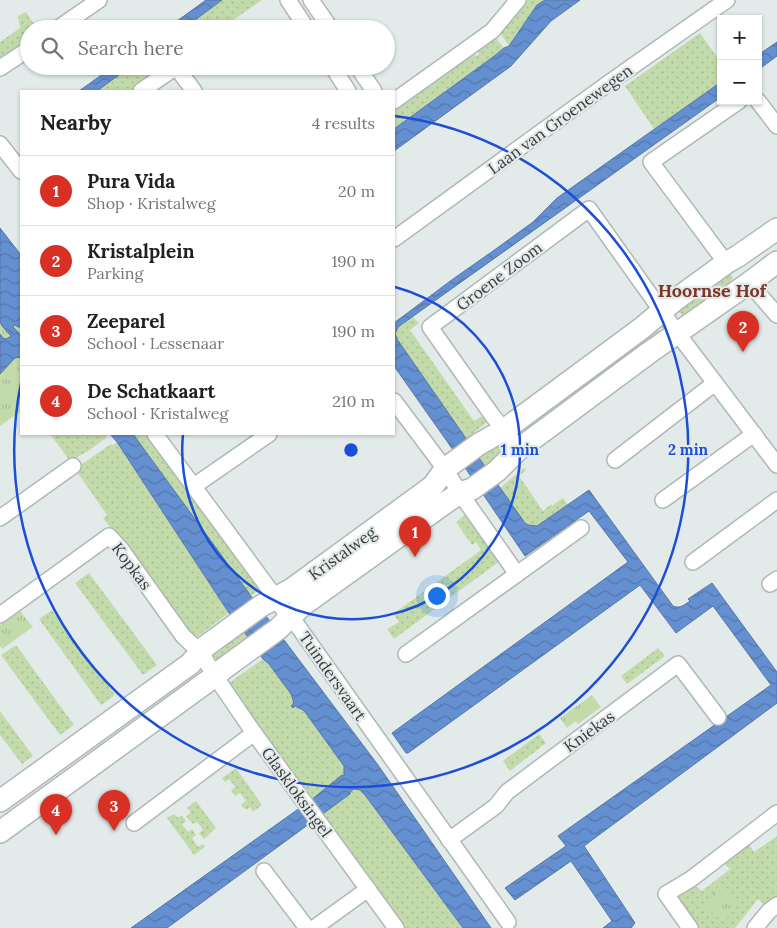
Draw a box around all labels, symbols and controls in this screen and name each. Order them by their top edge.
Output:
map controls [717,15,762,105]
button: + [717,15,762,60]
search box [20,20,395,75]
icon: search [38,34,66,62]
text: Search here [78,36,184,60]
street label: Laan van Groenewegen [484,60,636,178]
button: − [717,60,762,105]
text: Nearby [40,109,111,136]
text: 4 results [312,113,375,133]
text: Pura Vida [87,169,175,193]
text: 1 [53,181,59,201]
text: 20 m [338,181,375,201]
text: Shop · Kristalweg [87,193,216,213]
street label: Groene Zoom [452,237,546,315]
text: Kristalplein [87,239,195,263]
text: 2 [52,251,60,271]
text: 190 m [331,251,375,271]
text: Parking [87,263,143,283]
district label: Hoornse Hof [658,279,768,302]
text: Zeeparel [87,309,165,333]
pin: 2 [727,311,759,352]
text: 3 [52,321,60,341]
text: 190 m [331,321,375,341]
text: School · Lessenaar [87,333,224,353]
text: De Schatkaart [87,379,215,403]
text: 4 [52,391,60,411]
text: 210 m [332,391,375,411]
text: School · Kristalweg [87,403,228,423]
text: 1 min [501,440,540,459]
text: 2 min [668,440,709,459]
centre of rings [342,441,360,459]
pin: 1 [399,516,431,557]
street label: Kristalweg [304,521,381,584]
street label: Kopkas [108,538,156,594]
your location [424,583,450,609]
street label: Tuindersvaart [295,628,371,725]
street label: Kniekas [560,706,618,756]
street label: Glaskloksingel [258,743,336,841]
pin: 3 [98,790,130,831]
pin: 4 [40,794,72,835]

